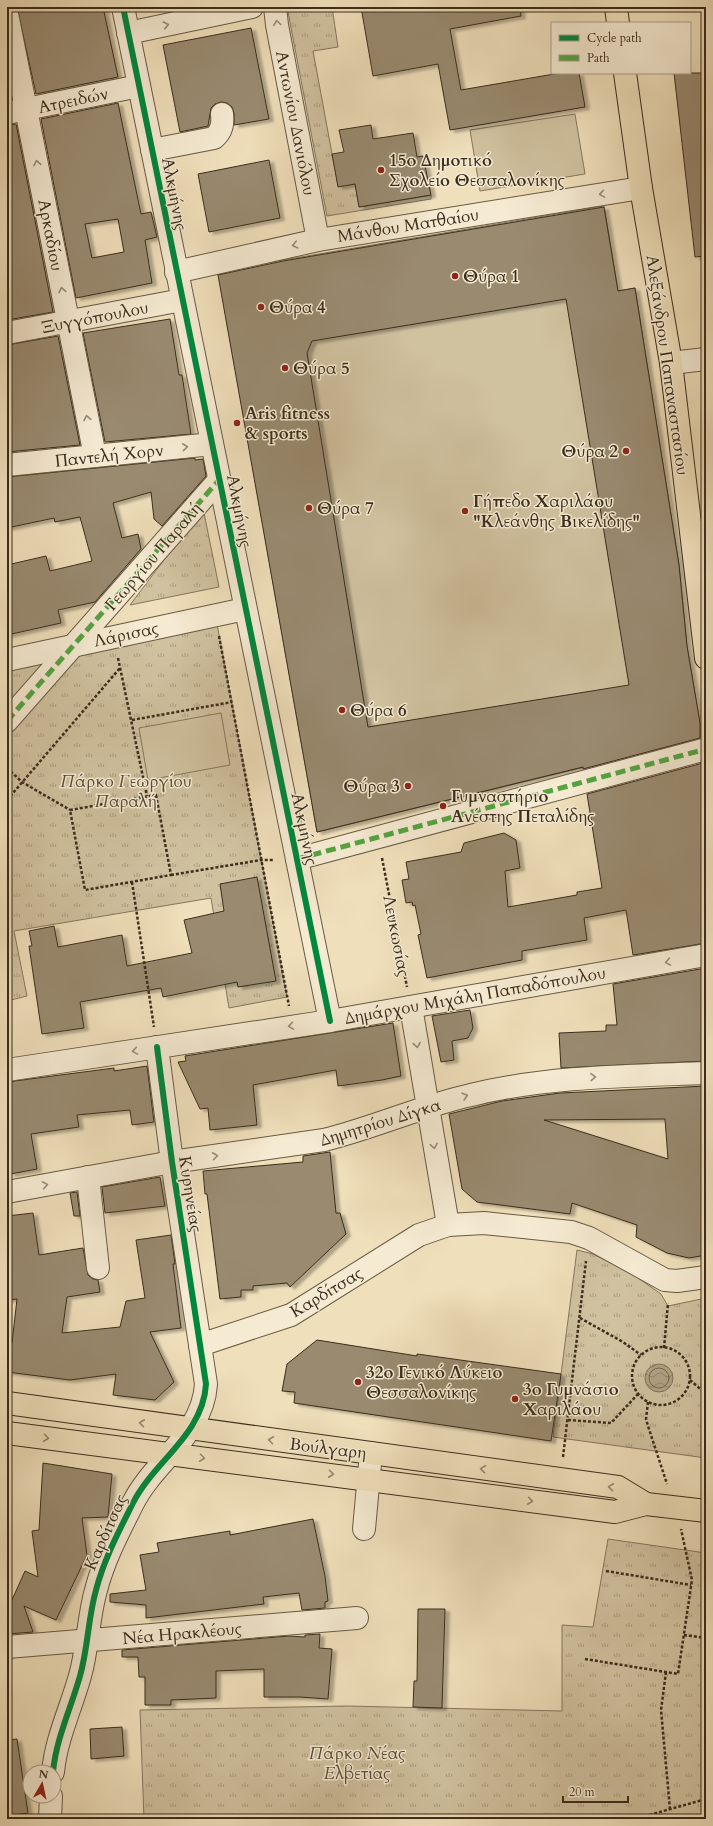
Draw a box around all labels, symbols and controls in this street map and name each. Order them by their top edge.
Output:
one-way arrow [273,19,282,26]
one-way arrow [163,21,169,30]
legend [551,22,691,74]
text: Cycle path [587,30,642,46]
street label: Αντωνίου Δανιόλου [270,49,321,197]
text: Path [587,50,610,66]
street label: Ατρειδών [36,82,110,119]
place label: 15ο Δημοτικό Σχολείο Θεσσαλονίκης [389,149,565,192]
street label: Αλκμήνης [156,156,193,232]
one-way arrow [33,160,41,166]
marker: 15ο Δημοτικό Σχολείο Θεσσαλονίκης [376,165,386,175]
one-way arrow [599,189,606,198]
street label: Αρκαδίου [32,197,69,273]
street label: Μάνθου Ματθαίου [336,203,481,248]
one-way arrow [291,240,298,249]
street label: Αλεξάνδρου Παπαναστασίου [641,253,694,477]
place label: Θύρα 1 [463,265,520,288]
marker: Θύρα 1 [450,271,460,281]
one-way arrow [58,287,67,294]
street label: Ξυγγόπουλου [40,296,150,339]
place label: Θύρα 4 [269,296,326,319]
marker: Θύρα 4 [256,302,266,312]
place label: Θύρα 5 [293,357,350,380]
marker: Θύρα 5 [280,363,290,373]
place label: Aris fitness & sports [245,402,330,445]
one-way arrow [84,415,92,421]
marker: Aris fitness & sports [232,418,242,428]
street label: Παντελή Χορν [54,438,164,473]
place label: Θύρα 2 [561,440,618,463]
one-way arrow [182,443,188,452]
marker: Θύρα 2 [621,446,631,456]
street label: Αλκμήνης [221,473,258,549]
place label: Γήπεδο Χαριλάου "Κλεάνθης Βικελίδης" [473,490,640,533]
street label: Γεωργίου Παραλή [100,497,207,616]
place label: Θύρα 7 [317,497,374,520]
marker: Θύρα 7 [304,503,314,513]
marker: Γήπεδο Χαριλάου "Κλεάνθης Βικελίδης" [460,506,470,516]
street label: Λάρισας [92,616,161,653]
place label: Θύρα 6 [350,699,407,722]
marker: Θύρα 6 [337,705,347,715]
park label: Πάρκο Γεωργίου Παραλή [60,770,192,813]
place label: Θύρα 3 [343,775,400,798]
marker: Θύρα 3 [403,781,413,791]
place label: Γυμναστήριο Ανέστης Πεταλίδης [451,785,594,828]
street label: Αλκμήνης [286,791,323,867]
marker: Γυμναστήριο Ανέστης Πεταλίδης [438,801,448,811]
street label: Λευκωσίας [377,893,416,979]
one-way arrow [664,957,671,965]
street label: Δημάρχου Μιχάλη Παπαδόπουλου [343,961,607,1030]
one-way arrow [288,1022,295,1030]
one-way arrow [412,1042,421,1048]
one-way arrow [132,1046,138,1054]
one-way arrow [590,1073,596,1082]
one-way arrow [461,1092,468,1101]
street label: Δημητρίου Δίγκα [317,1093,443,1152]
one-way arrow [429,1143,438,1149]
one-way arrow [212,1152,218,1161]
street label: Κυρηνείας [173,1154,208,1234]
one-way arrow [42,1181,48,1190]
street label: Καρδίτσας [286,1262,367,1323]
place label: 32ο Γενικό Λύκειο Θεσσαλονίκης [366,1361,503,1404]
marker: 32ο Γενικό Λύκειο Θεσσαλονίκης [353,1377,363,1387]
place label: 3ο Γυμνάσιο Χαριλάου [523,1378,619,1421]
marker: 3ο Γυμνάσιο Χαριλάου [510,1394,520,1404]
one-way arrow [139,1419,145,1428]
street label: Βούλγαρη [288,1432,368,1465]
one-way arrow [43,1433,49,1442]
one-way arrow [267,1436,274,1445]
one-way arrow [199,1453,205,1462]
one-way arrow [480,1465,486,1474]
one-way arrow [328,1470,334,1479]
one-way arrow [608,1483,614,1492]
street label: Καρδίτσας [78,1491,132,1574]
one-way arrow [527,1496,533,1505]
street label: Νέα Ηρακλέους [121,1617,243,1650]
park label: Πάρκο Νέας Ελβετίας [309,1742,405,1785]
north arrow [22,1764,62,1804]
text: N [38,1766,50,1783]
scale bar [563,1778,628,1804]
text: 20 m [569,1784,596,1800]

